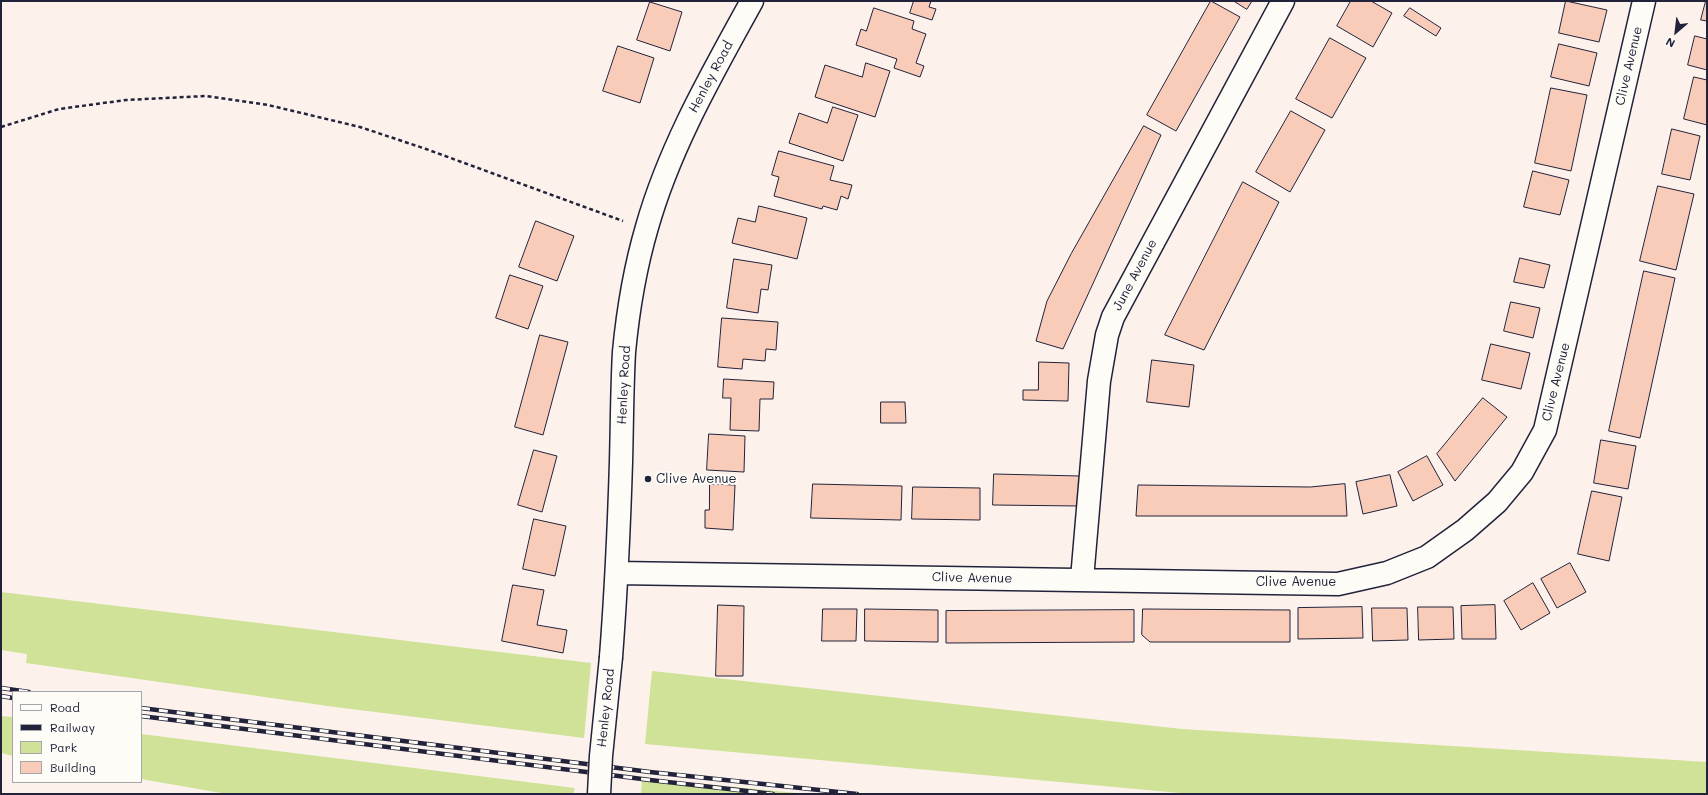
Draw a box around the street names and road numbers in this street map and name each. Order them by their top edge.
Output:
street label: Clive Avenue [1612,25,1646,107]
street label: Henley Road [686,38,736,116]
street label: June Avenue [1110,237,1160,313]
street label: Clive Avenue [1539,341,1573,423]
street label: Henley Road [614,345,634,425]
street label: Clive Avenue [932,569,1012,587]
street label: Clive Avenue [1256,574,1336,590]
street label: Henley Road [594,668,618,748]

